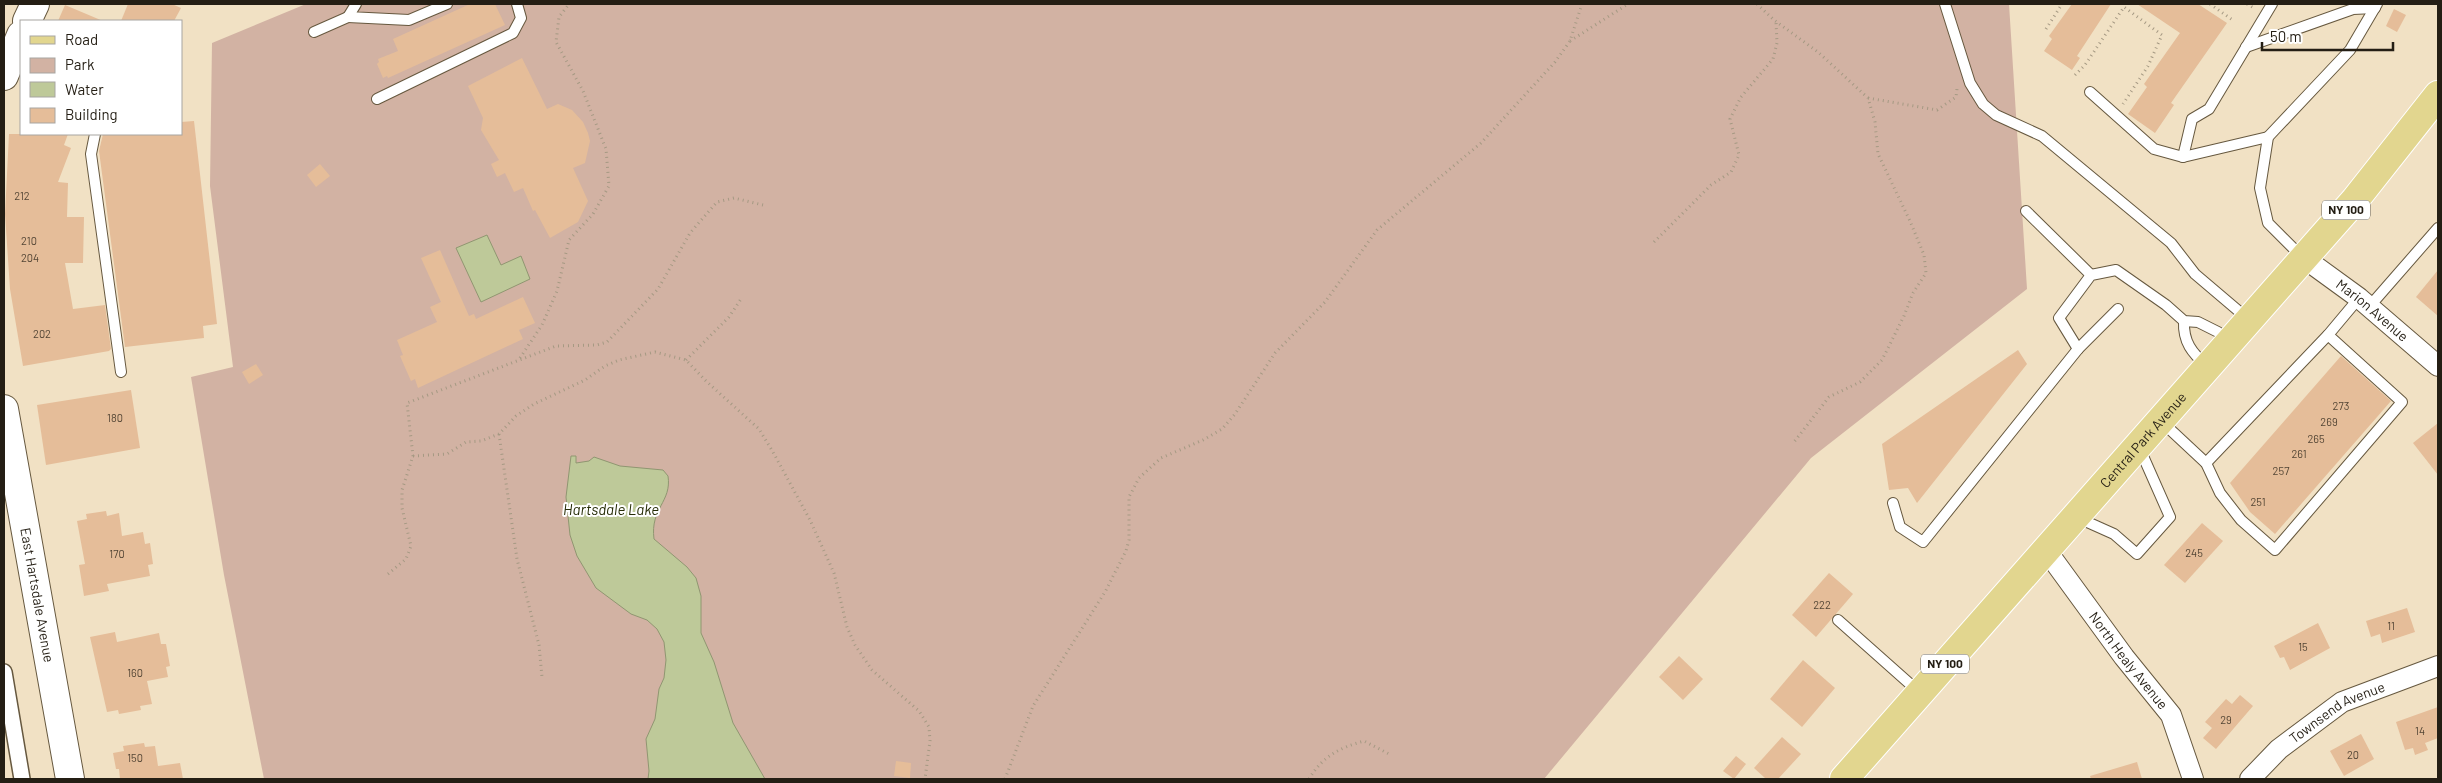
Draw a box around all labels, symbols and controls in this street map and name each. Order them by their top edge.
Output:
legend [20,20,182,135]
scale bar [2262,20,2393,52]
text: 50 m [2270,27,2302,45]
text: Road [65,30,98,48]
text: Park [65,55,95,73]
text: Water [65,80,104,98]
text: Building [65,105,118,123]
house number: 212 [14,189,30,202]
road number: NY 100 [2322,200,2370,220]
house number: 210 [21,234,37,247]
house number: 204 [21,251,39,264]
street label: Marion Avenue [2333,275,2412,345]
house number: 202 [33,327,51,340]
street label: Central Park Avenue [2096,389,2189,491]
house number: 273 [2333,399,2349,412]
house number: 180 [107,411,123,424]
house number: 269 [2320,415,2338,428]
house number: 265 [2307,432,2325,445]
house number: 261 [2291,447,2307,460]
house number: 257 [2273,464,2289,477]
house number: 251 [2250,495,2266,508]
water label: Hartsdale Lake [563,500,659,518]
street label: East Hartsdale Avenue [17,526,58,664]
house number: 245 [2185,546,2203,559]
house number: 170 [109,547,125,560]
house number: 222 [1813,598,1831,611]
street label: North Healy Avenue [2086,608,2172,712]
house number: 11 [2387,619,2395,632]
house number: 15 [2298,640,2308,653]
road number: NY 100 [1921,654,1969,674]
house number: 160 [127,666,143,679]
street label: Townsend Avenue [2286,678,2387,746]
house number: 29 [2220,713,2232,726]
house number: 14 [2415,724,2425,737]
house number: 20 [2347,748,2359,761]
house number: 150 [127,751,143,764]

